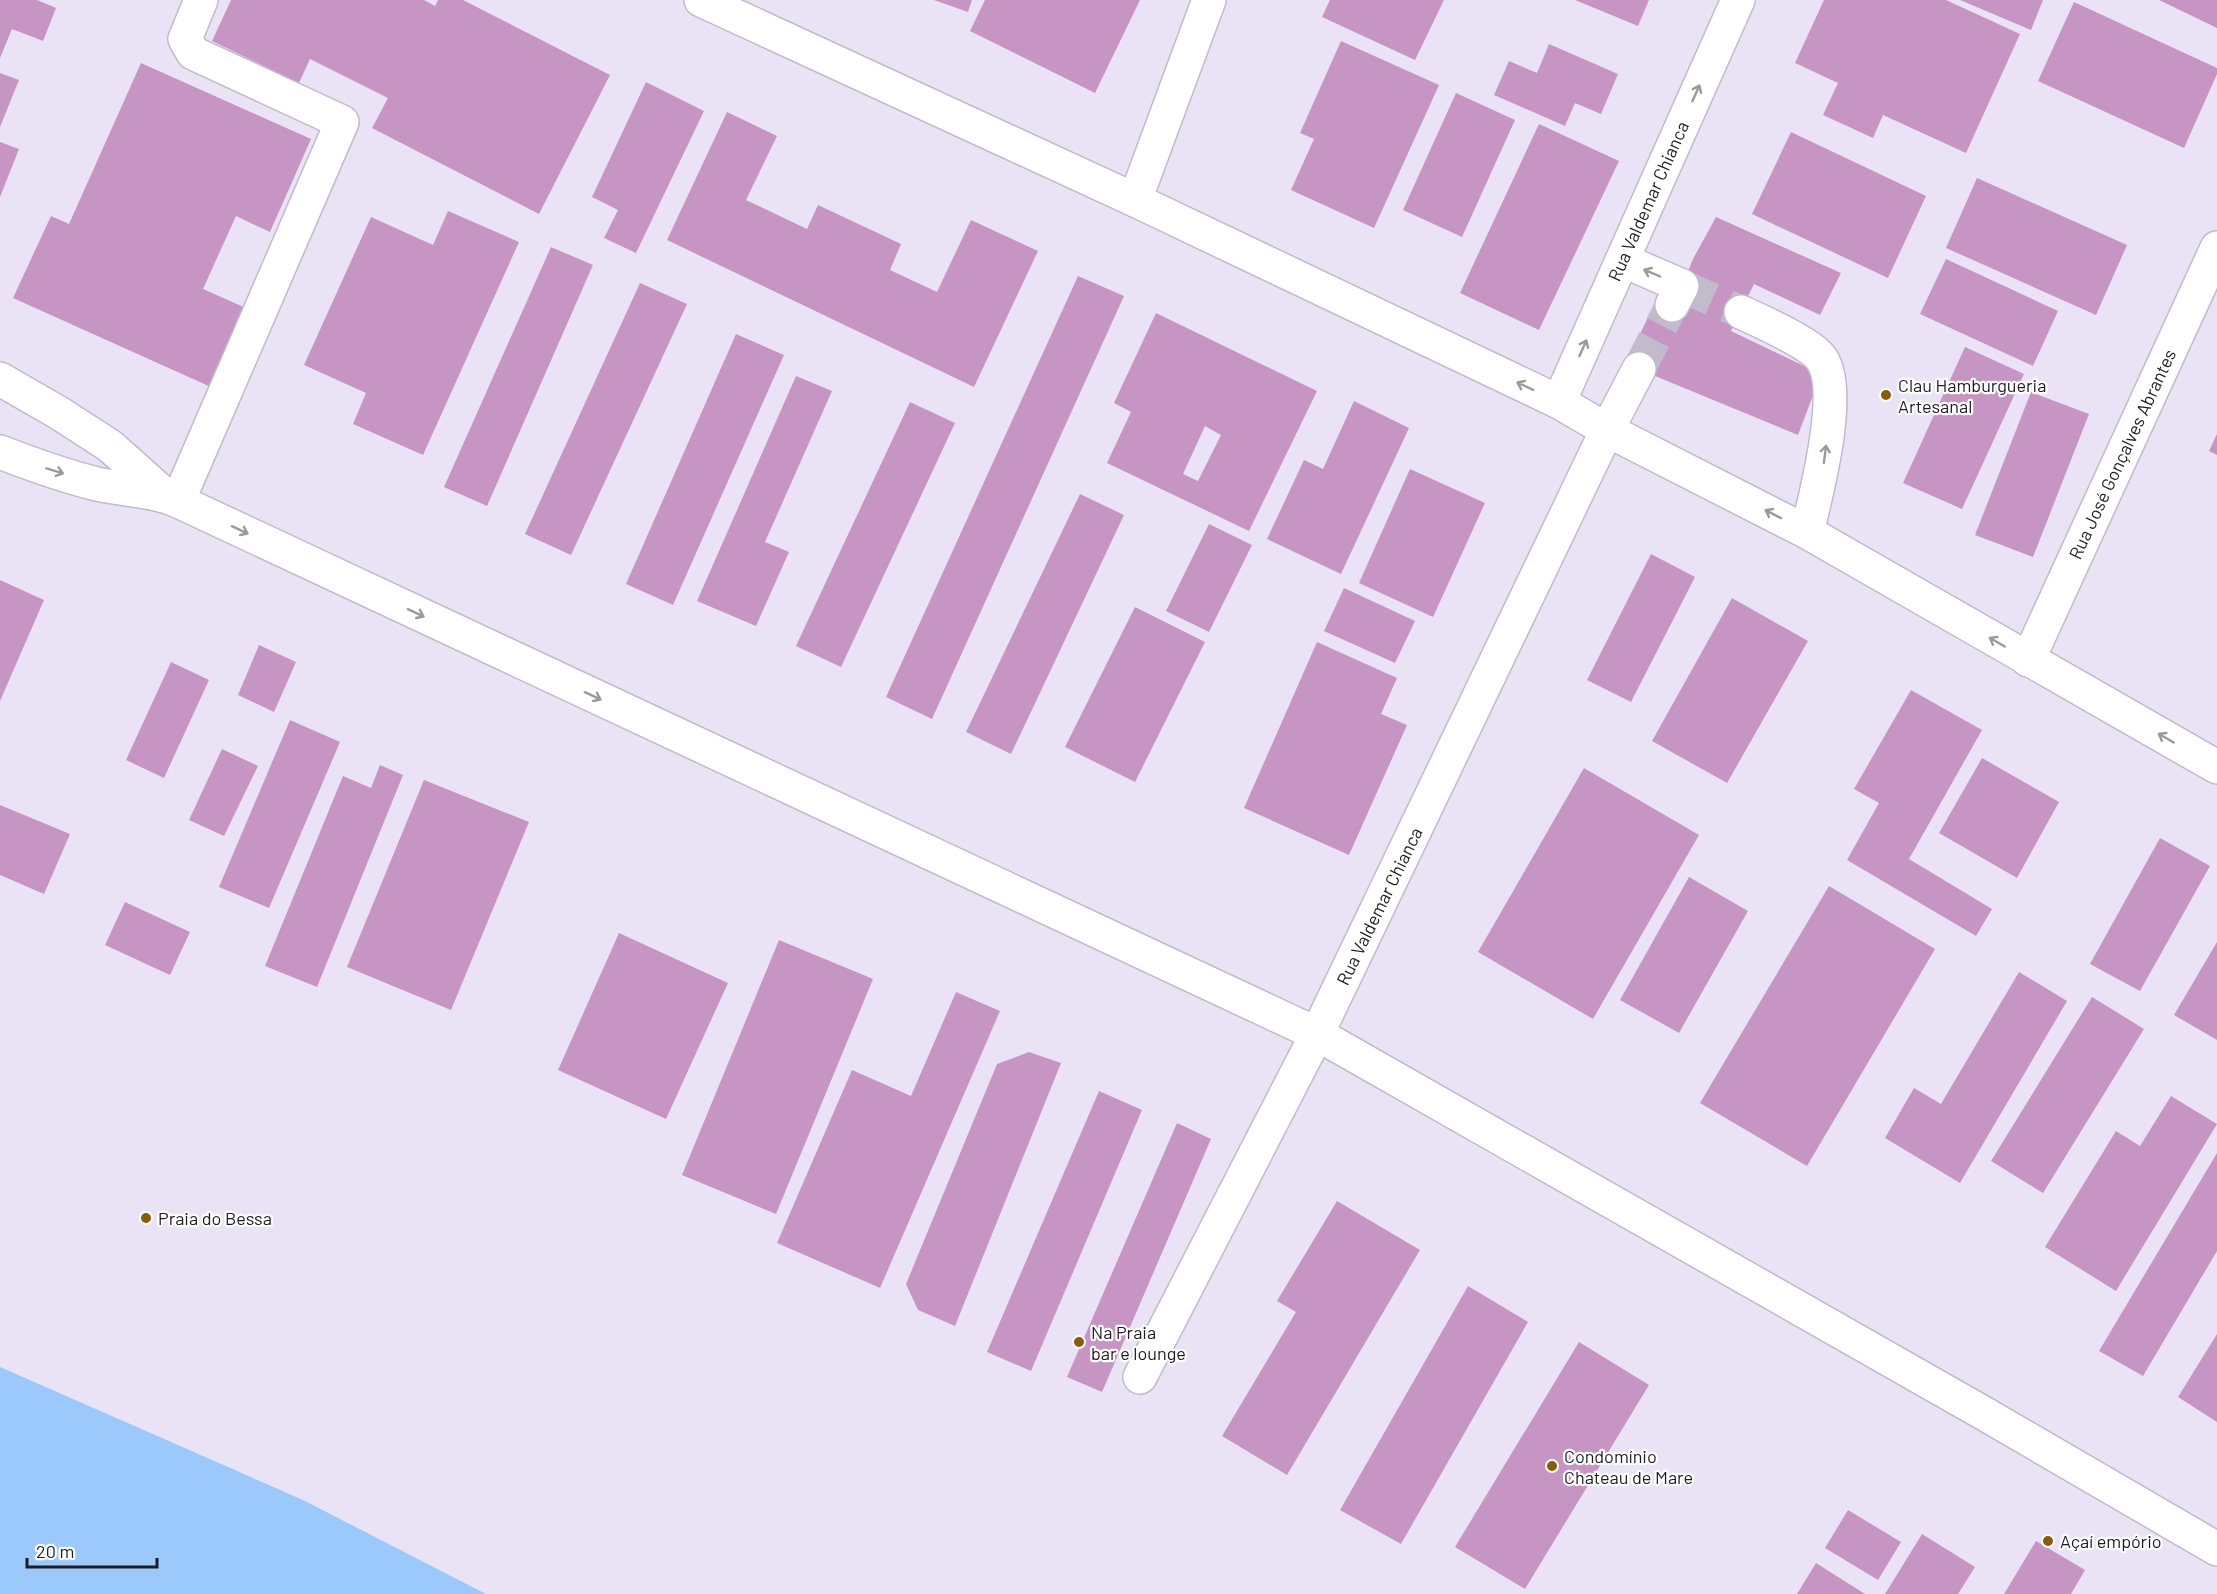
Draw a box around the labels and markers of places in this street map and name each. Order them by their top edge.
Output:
place label: Clau Hamburgueria Artesanal [1898,374,2046,417]
marker: Clau Hamburgueria Artesanal [1879,388,1893,402]
place label: Praia do Bessa [158,1207,272,1229]
marker: Praia do Bessa [139,1211,153,1225]
place label: Na Praia bar e lounge [1091,1321,1186,1364]
marker: Na Praia bar e lounge [1072,1335,1086,1349]
place label: Condomínio Chateau de Mare [1564,1445,1693,1488]
marker: Condomínio Chateau de Mare [1545,1459,1559,1473]
place label: Açaí empório [2060,1530,2162,1552]
marker: Açaí empório [2041,1534,2055,1548]

